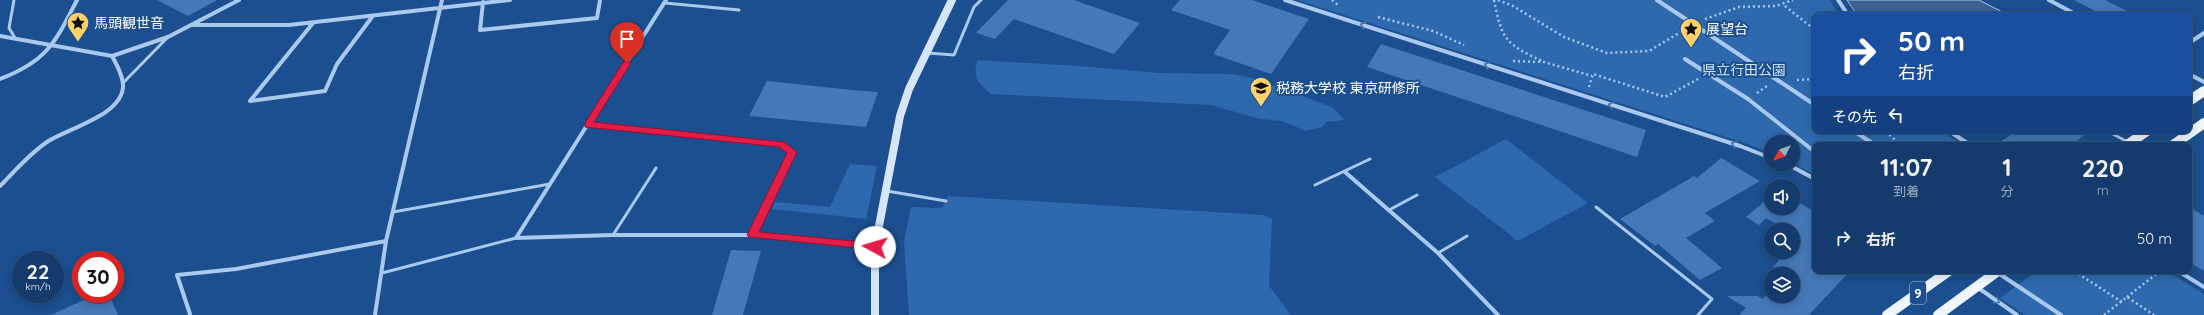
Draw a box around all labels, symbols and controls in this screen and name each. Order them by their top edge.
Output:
place icon: 馬頭観世音 [65,10,91,43]
place label: 馬頭観世音 [94,14,164,32]
place icon: 展望台 [1678,16,1704,49]
place label: 展望台 [1706,20,1748,38]
one-way arrow [1360,21,1367,30]
pin [610,22,644,63]
text: 50 m [1898,23,1965,58]
icon: arrive [616,28,638,50]
icon: right [1832,28,1884,80]
one-way arrow [1483,61,1490,70]
park label: 県立行田公園 [1702,61,1786,79]
text: 右折 [1898,61,1934,84]
school or university icon: 税務大学校 東京研修所 [1248,75,1274,108]
place label: 税務大学校 東京研修所 [1276,79,1420,97]
one-way arrow [1607,101,1614,109]
icon: left [1885,104,1907,126]
text: その先 [1832,107,1877,126]
north arrow [1764,135,1800,171]
map controls [1764,135,1800,303]
one-way arrow [1731,140,1738,149]
text: 11:07 [1880,152,1932,182]
text: 1 [2002,152,2012,182]
text: 220 [2082,153,2124,183]
button: sound [1764,179,1800,215]
text: m [2097,182,2109,198]
text: 到着 [1893,183,1919,199]
text: 分 [2001,183,2014,199]
button: search [1764,223,1800,259]
position arrow [854,226,896,268]
icon: right [1832,227,1854,249]
text: 50 m [2137,229,2172,248]
text: 右折 [1866,230,1896,249]
speed limit sign: 30 [72,251,124,303]
text: 22 [27,259,49,284]
button: layers [1764,267,1800,303]
text: km/h [25,280,51,293]
road number: 9 [1910,282,1926,304]
one-way arrow [1993,296,2000,304]

